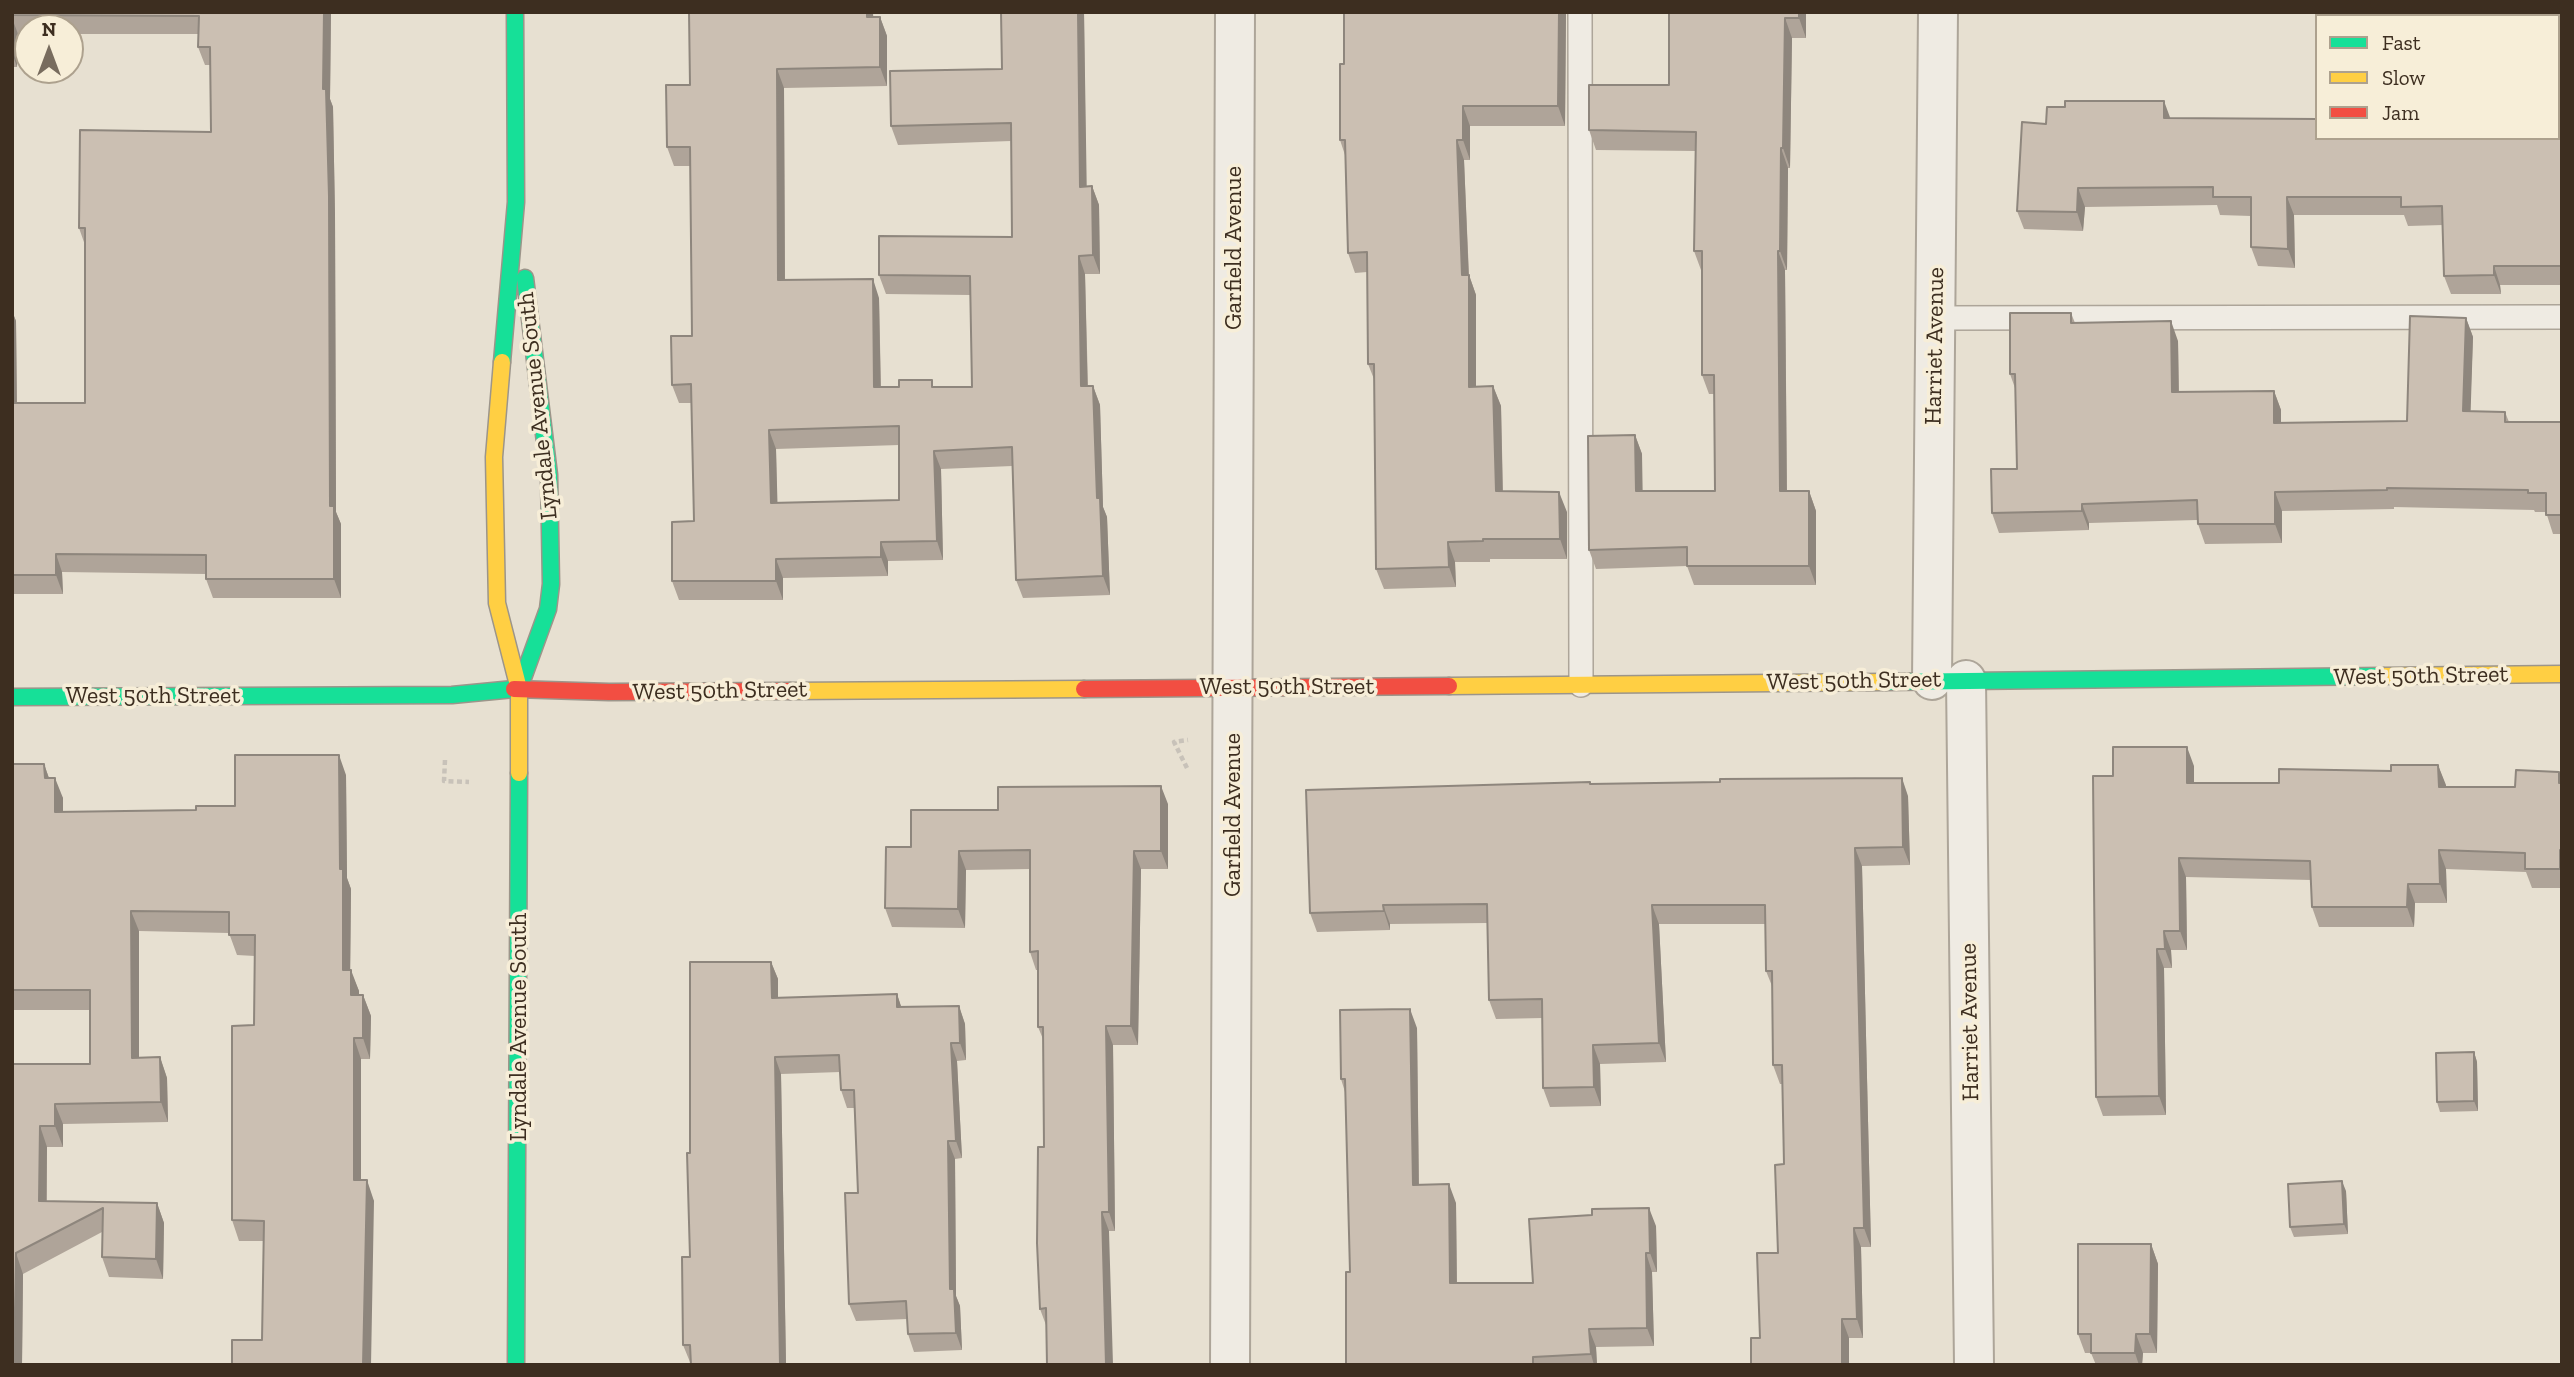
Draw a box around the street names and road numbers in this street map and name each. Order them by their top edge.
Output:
street label: Garfield Avenue [1220,166,1248,330]
street label: Harriet Avenue [1919,267,1951,425]
street label: Lyndale Avenue South [512,291,564,521]
street label: West 50th Street [2333,660,2509,692]
street label: West 50th Street [1766,665,1942,697]
street label: West 50th Street [1200,673,1374,701]
street label: West 50th Street [632,675,808,707]
street label: West 50th Street [66,682,240,710]
street label: Garfield Avenue [1219,733,1247,897]
street label: Lyndale Avenue South [505,913,533,1141]
street label: Harriet Avenue [1954,943,1986,1101]

